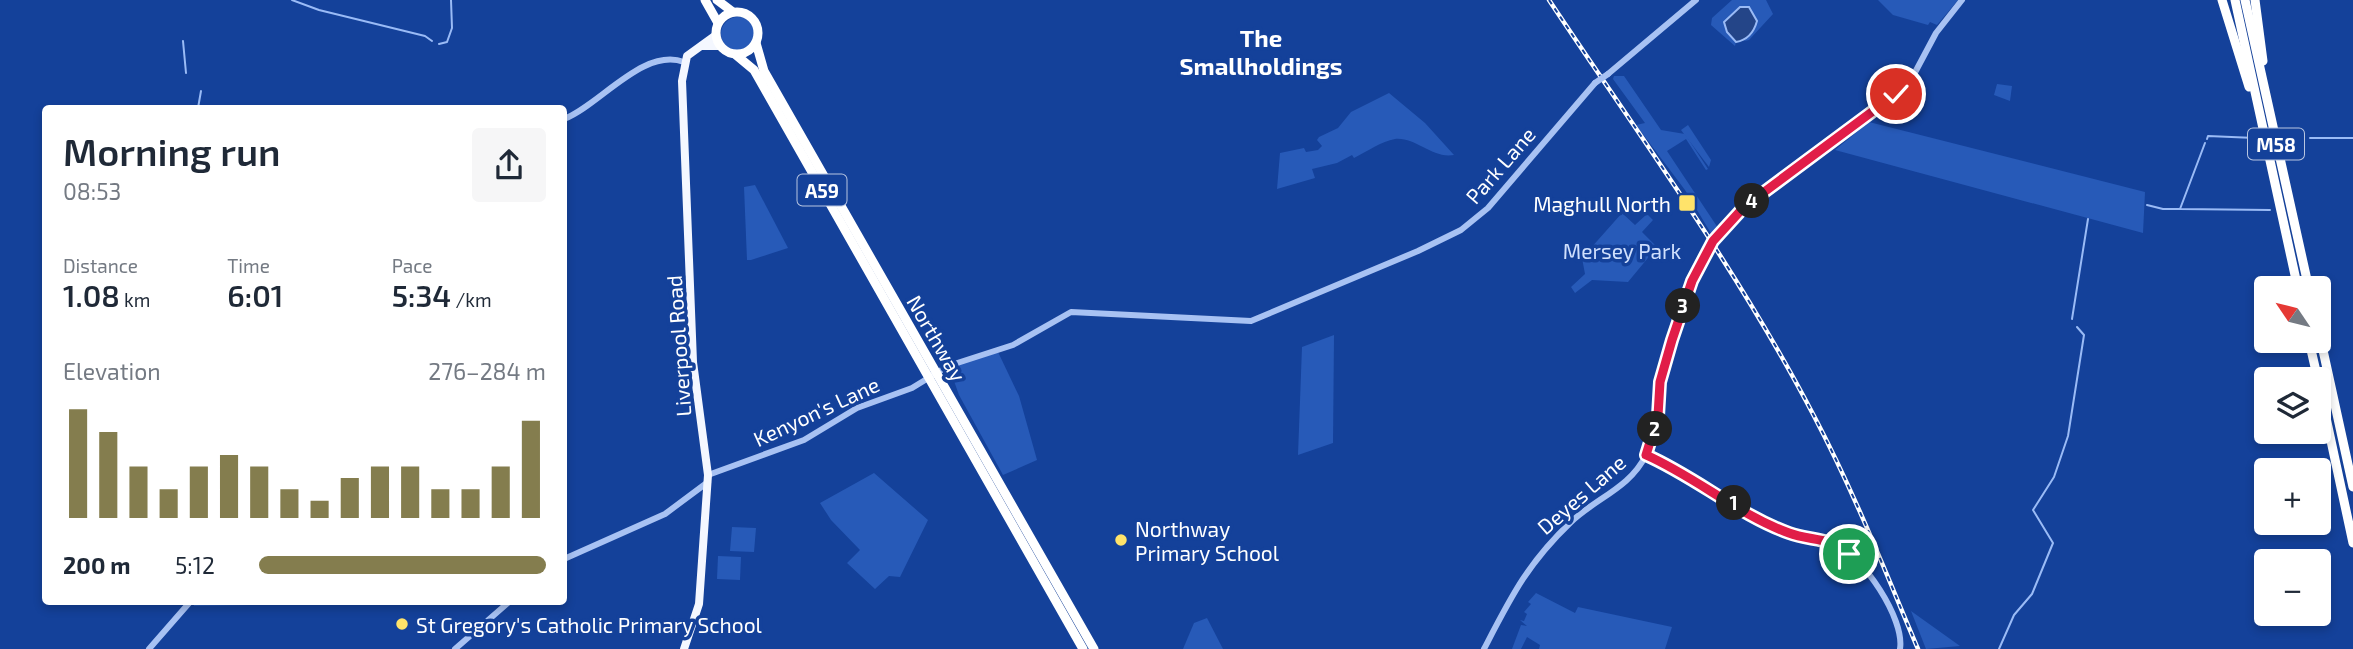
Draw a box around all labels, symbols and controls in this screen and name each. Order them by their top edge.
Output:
district label: The Smallholdings [1179,23,1343,80]
pin [1866,64,1926,124]
icon: check [1877,75,1915,113]
street label: Park Lane [1460,122,1540,208]
text: Morning run [63,128,281,174]
button: share [472,128,546,202]
road number: M58 [2248,128,2304,160]
road number: A59 [798,174,846,206]
text: 08:53 [63,177,121,205]
pin: 4 [1734,184,1770,218]
text: 4 [1745,189,1758,212]
place label: Maghull North [1533,191,1671,216]
marker: Maghull North [1677,193,1697,213]
park label: Mersey Park [1563,238,1681,263]
text: Distance [63,254,138,277]
text: Time [227,254,270,277]
text: Pace [392,254,433,277]
street label: Liverpool Road [661,275,695,417]
north arrow [2254,276,2331,354]
map controls [2254,276,2331,626]
text: 1.08 [63,277,120,313]
text: 6:01 [227,277,283,313]
text: 5:34 [392,277,451,313]
text: km [120,288,150,311]
text: /km [451,288,492,311]
pin: 3 [1666,288,1700,324]
street label: Northway [902,291,972,385]
text: 3 [1677,294,1688,317]
text: Elevation [63,357,161,385]
text: 276–284 m [428,357,546,385]
button: layers [2254,367,2331,444]
street label: Kenyon's Lane [749,371,883,451]
pin: 2 [1638,412,1672,446]
text: 2 [1649,417,1660,440]
street label: Deyes Lane [1532,449,1630,539]
button: + [2254,458,2331,535]
pin: 1 [1716,486,1752,520]
text: 1 [1729,491,1738,514]
place label: Northway Primary School [1135,516,1280,565]
pin [1819,524,1879,584]
marker: Northway Primary School [1113,532,1129,548]
icon: arrive [1830,535,1868,573]
button: − [2254,549,2331,626]
text: 200 m [63,551,131,579]
text: 5:12 [175,551,215,579]
place label: St Gregory's Catholic Primary School [416,612,763,637]
marker: St Gregory's Catholic Primary School [394,616,410,632]

